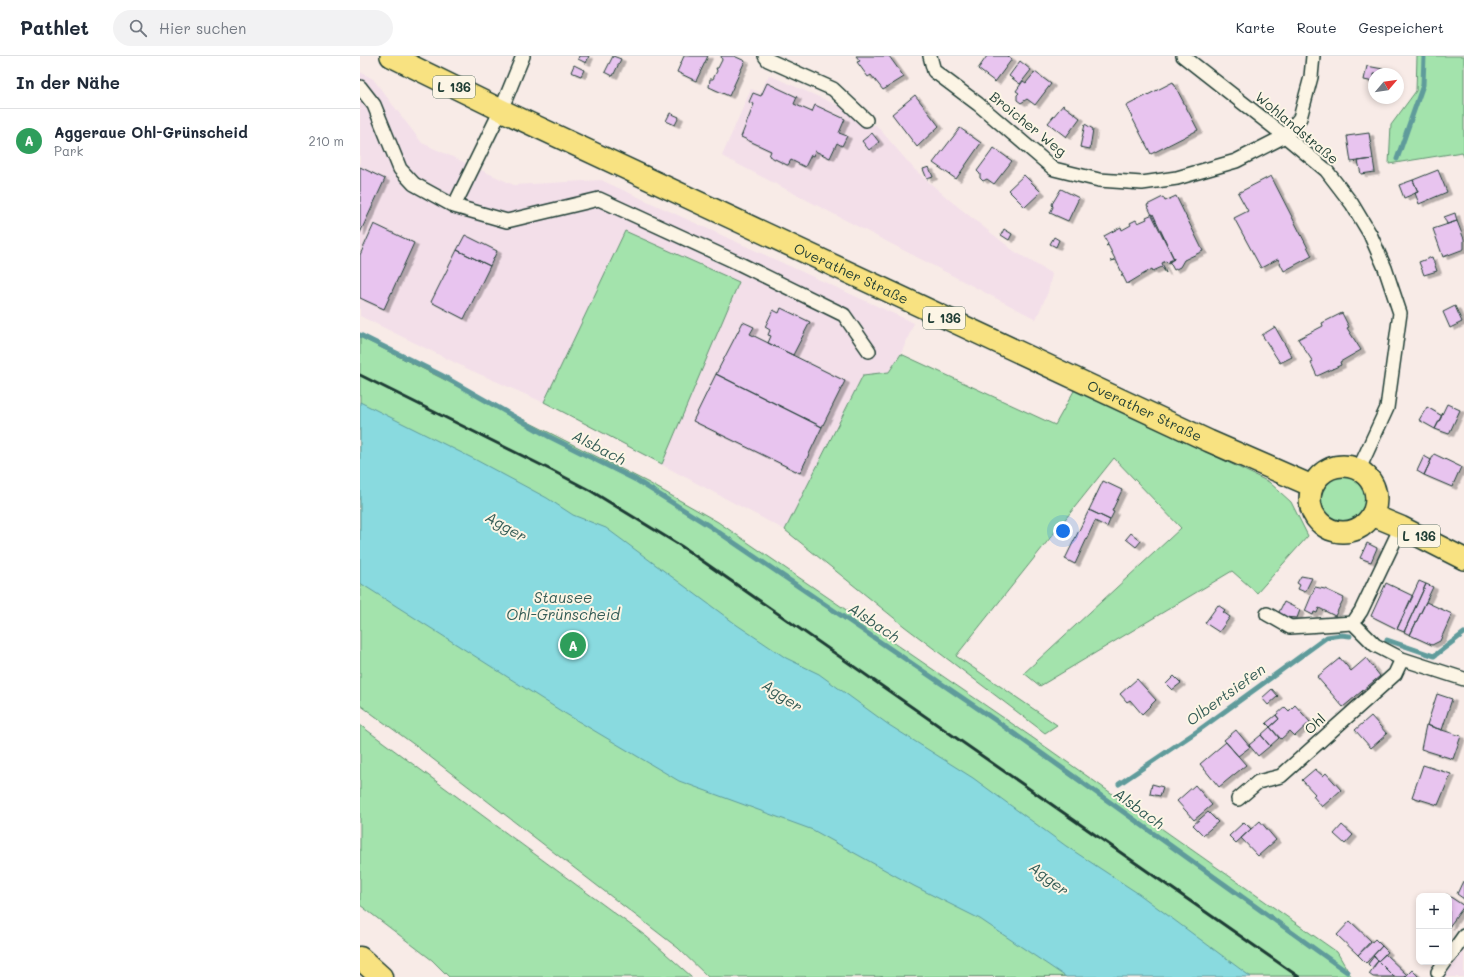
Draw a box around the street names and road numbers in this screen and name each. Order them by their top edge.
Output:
road number: L 136 [433,76,475,98]
street label: Broicher Weg [986,87,1071,160]
street label: Wohlandstraße [1252,87,1343,168]
street label: Overather Straße [791,238,912,308]
road number: L 136 [923,307,965,329]
street label: Overather Straße [1084,375,1205,445]
road number: L 136 [1398,525,1440,547]
street label: Ohl [1300,709,1329,738]

